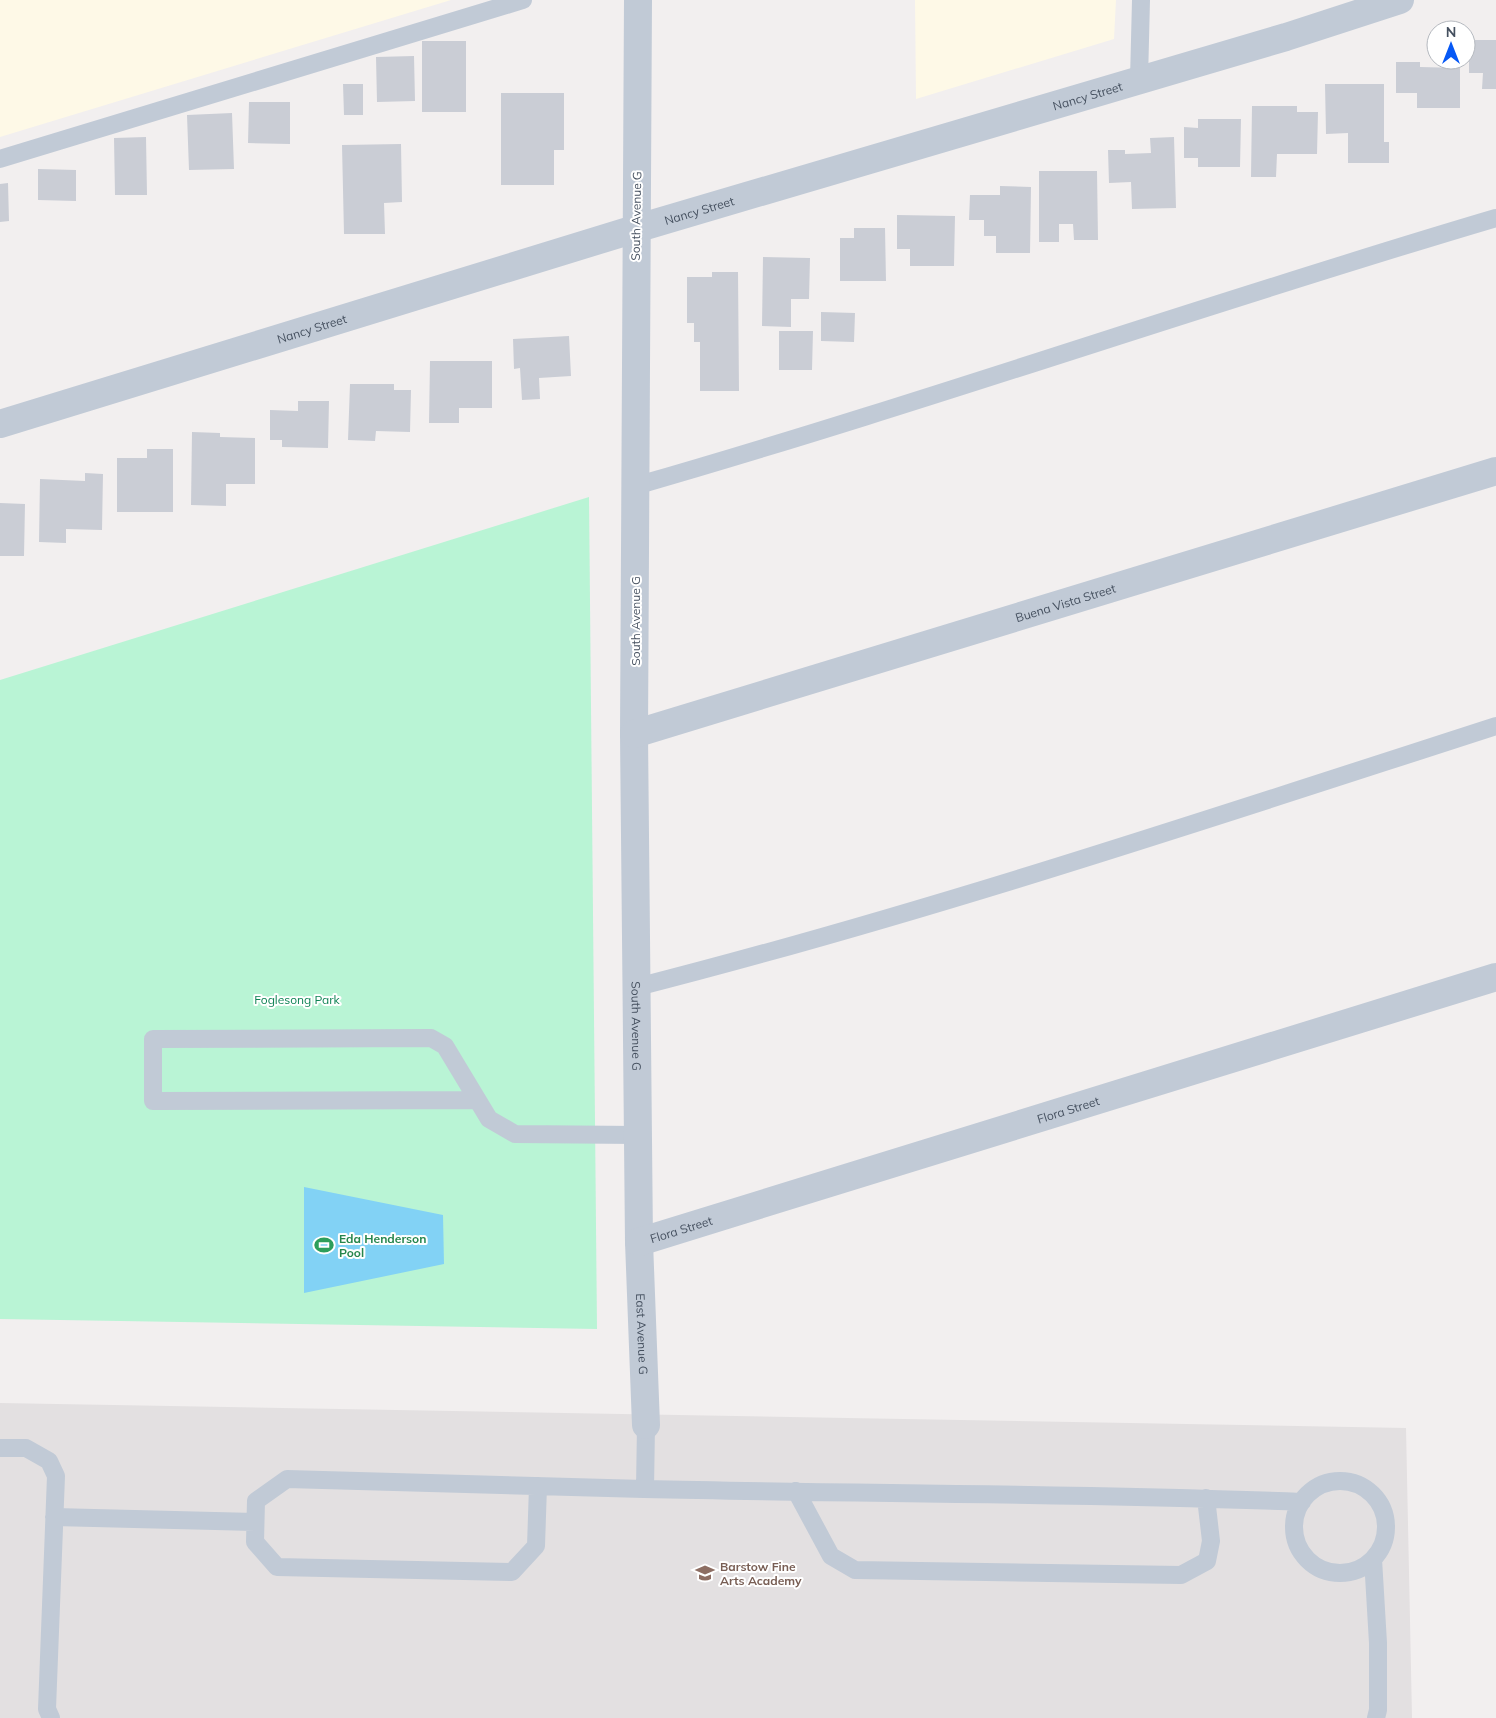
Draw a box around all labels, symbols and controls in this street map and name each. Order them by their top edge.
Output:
north arrow [1426,20,1476,70]
text: N [1446,23,1456,41]
street label: Nancy Street [1051,78,1124,113]
street label: South Avenue G [628,171,644,261]
street label: Nancy Street [662,193,736,227]
street label: Nancy Street [275,311,348,346]
street label: South Avenue G [628,576,643,666]
street label: Buena Vista Street [1013,580,1117,625]
street label: South Avenue G [629,981,645,1071]
park label: Foglesong Park [254,992,341,1007]
street label: Flora Street [1035,1093,1101,1126]
street label: Flora Street [648,1212,714,1246]
place label: Eda Henderson Pool [339,1231,426,1260]
sports icon: Eda Henderson Pool [313,1234,335,1256]
street label: East Avenue G [633,1293,652,1375]
place label: Barstow Fine Arts Academy [720,1559,802,1588]
school or university icon: Barstow Fine Arts Academy [694,1562,716,1584]

